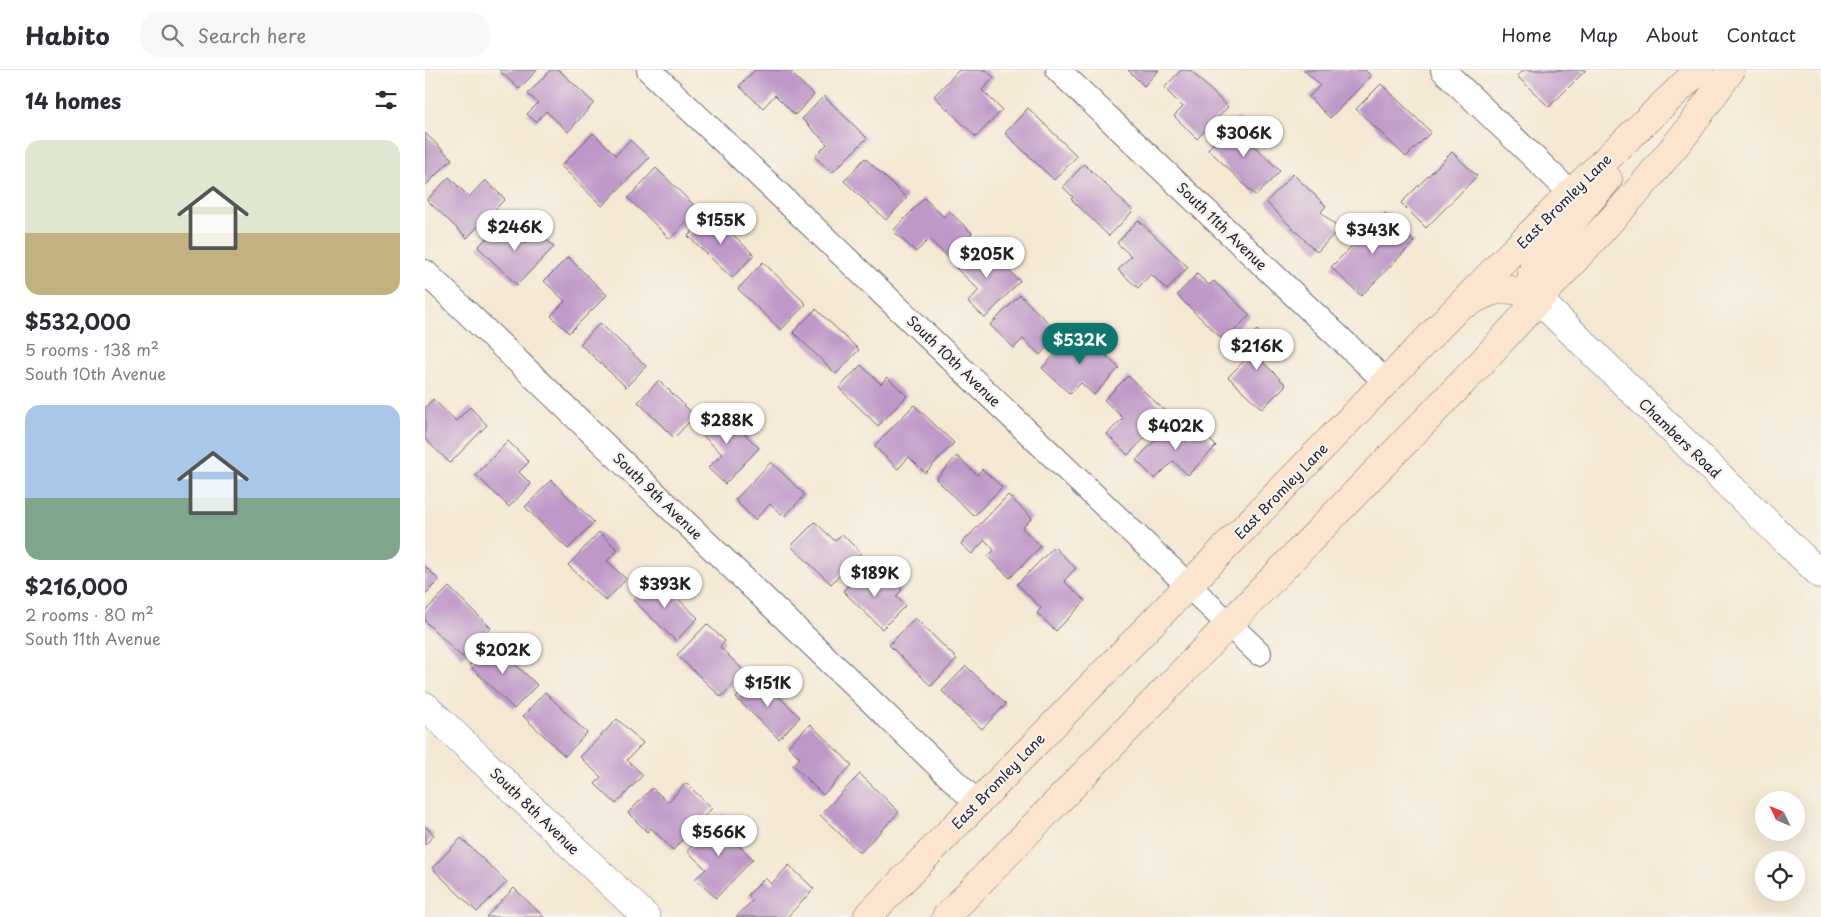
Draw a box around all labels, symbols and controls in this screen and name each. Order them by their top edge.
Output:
search box [140,12,490,57]
text: Habito [25,17,110,53]
icon: search [158,21,186,49]
text: Search here [198,21,306,49]
text: Home [1501,21,1551,48]
text: Map [1579,21,1618,48]
text: About [1646,21,1698,48]
text: Contact [1726,21,1796,48]
text: 14 homes [25,84,121,116]
icon: filters [372,86,400,114]
pin: $306K [1209,116,1279,158]
text: $306K [1216,120,1272,144]
street label: East Bromley Lane [1512,149,1616,253]
icon: home [168,173,258,263]
street label: South 11th Avenue [1172,177,1272,275]
pin: $155K [686,202,756,245]
text: $155K [696,207,746,231]
pin: $246K [480,210,550,252]
pin: $343K [1338,212,1408,255]
text: $246K [487,214,543,238]
text: $343K [1346,217,1400,241]
pin: $205K [952,236,1022,279]
text: $205K [960,241,1014,265]
text: $532,000 [25,305,131,337]
street label: South 10th Avenue [902,311,1006,412]
pin: $532K [1045,322,1115,365]
text: $532K [1053,327,1107,351]
pin: $216K [1222,328,1292,371]
text: $216K [1231,333,1283,357]
text: 5 rooms · 138 m² [25,337,159,361]
text: South 10th Avenue [25,361,166,385]
street label: Chambers Road [1634,393,1726,483]
pin: $288K [692,402,762,445]
text: $288K [701,407,753,431]
pin: $402K [1141,408,1211,451]
text: $402K [1148,413,1204,437]
icon: home [168,438,258,528]
street label: East Bromley Lane [1229,438,1333,544]
street label: South 9th Avenue [609,448,707,544]
pin: $189K [840,556,910,598]
text: $189K [851,560,899,584]
pin: $393K [630,566,700,609]
text: $216,000 [25,570,128,602]
text: $393K [639,571,691,595]
text: 2 rooms · 80 m² [25,602,154,626]
text: South 11th Avenue [25,626,161,650]
pin: $202K [468,632,538,675]
text: $202K [476,637,530,661]
pin: $151K [733,666,803,708]
text: $151K [745,670,791,694]
street label: East Bromley Lane [946,728,1050,834]
street label: South 8th Avenue [486,763,585,859]
north arrow [1755,791,1805,841]
map controls [1755,791,1805,901]
pin: $566K [684,814,754,857]
text: $566K [692,819,746,843]
button: locate [1755,851,1805,901]

